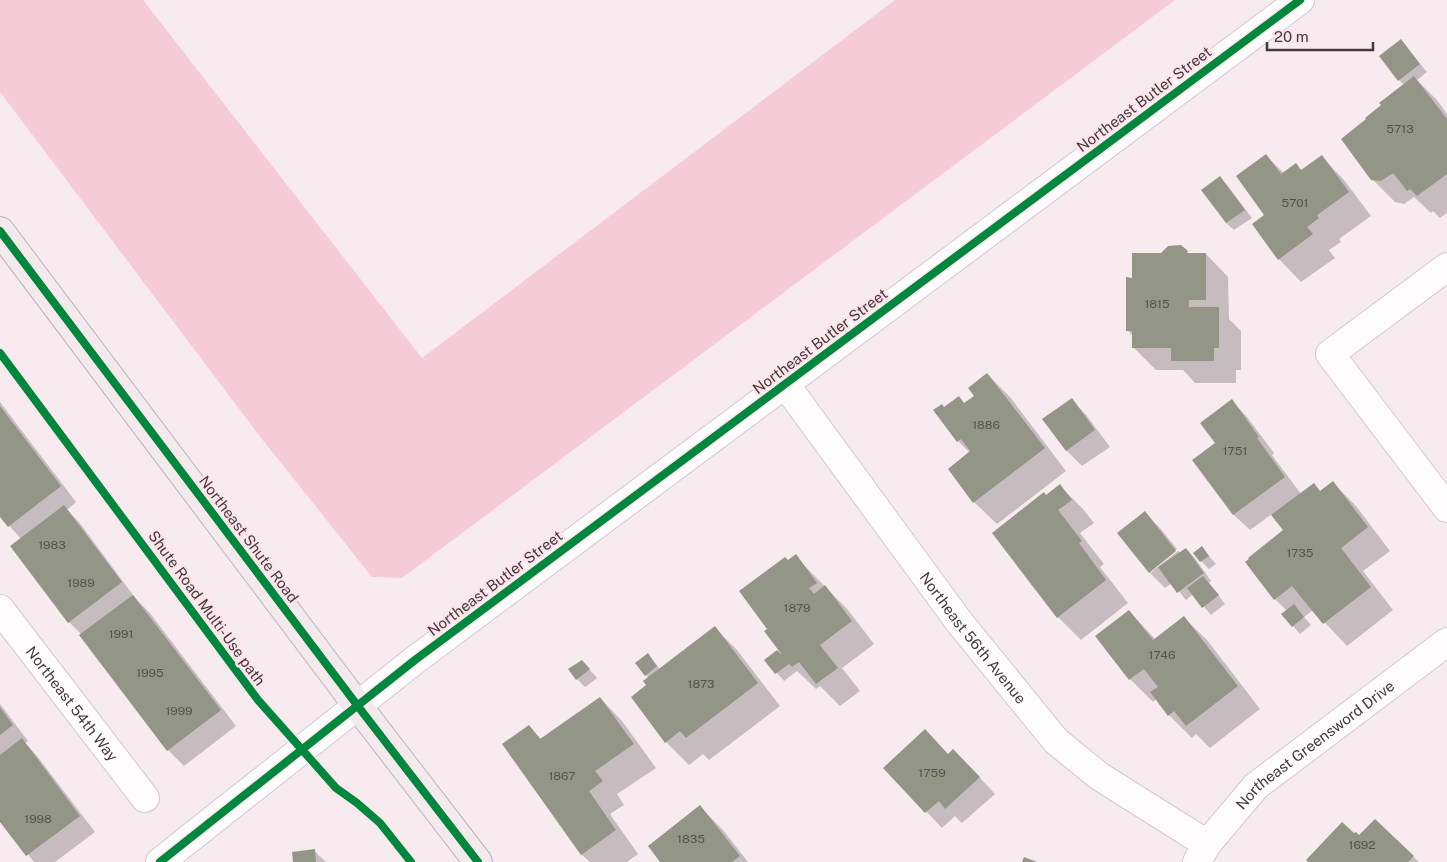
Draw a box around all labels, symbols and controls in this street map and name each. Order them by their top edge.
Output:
scale bar [1267,20,1373,52]
text: 20 m [1274,28,1309,45]
street label: Northeast Butler Street [1073,43,1215,155]
house number: 5713 [1386,122,1414,136]
house number: 5701 [1282,196,1308,210]
street label: Northeast Butler Street [749,285,891,397]
house number: 1815 [1144,297,1170,311]
house number: 1886 [972,418,1000,432]
house number: 1751 [1223,444,1247,458]
street label: Northeast Shute Road [196,472,302,606]
street label: Shute Road Multi-Use path [145,527,269,689]
street label: Northeast Butler Street [424,527,566,639]
house number: 1983 [38,538,66,552]
house number: 1735 [1286,546,1314,560]
street label: Northeast 56th Avenue [917,569,1030,707]
house number: 1989 [67,576,95,590]
house number: 1879 [784,601,810,615]
house number: 1991 [109,627,133,641]
street label: Northeast 54th Way [23,643,122,764]
house number: 1746 [1149,648,1175,662]
house number: 1995 [136,666,164,680]
house number: 1873 [688,677,714,691]
street label: Northeast Greensword Drive [1232,677,1397,812]
house number: 1999 [165,704,193,718]
house number: 1759 [918,766,946,780]
house number: 1867 [548,769,576,783]
house number: 1998 [24,812,52,826]
house number: 1835 [677,832,705,846]
house number: 1692 [1349,838,1375,852]

